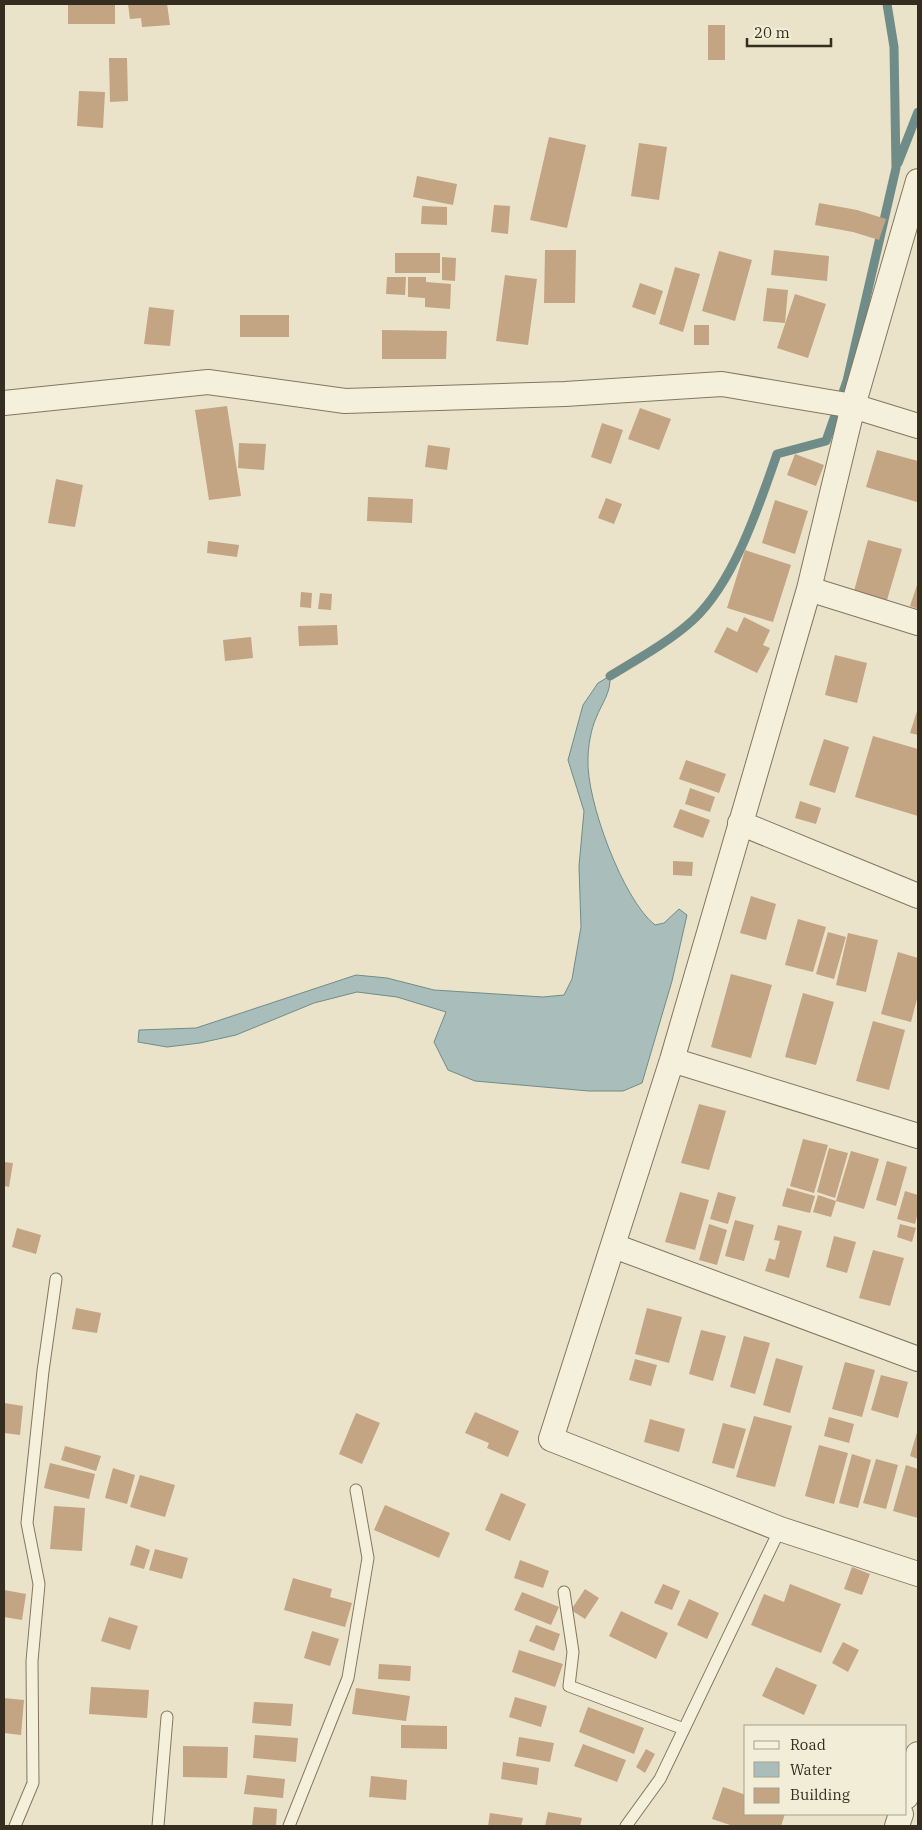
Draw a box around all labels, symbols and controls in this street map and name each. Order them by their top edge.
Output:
scale bar [747,15,831,47]
text: 20 m [754,23,790,42]
legend [744,1725,907,1815]
text: Road [790,1735,826,1754]
text: Water [790,1760,832,1779]
text: Building [790,1785,850,1804]

